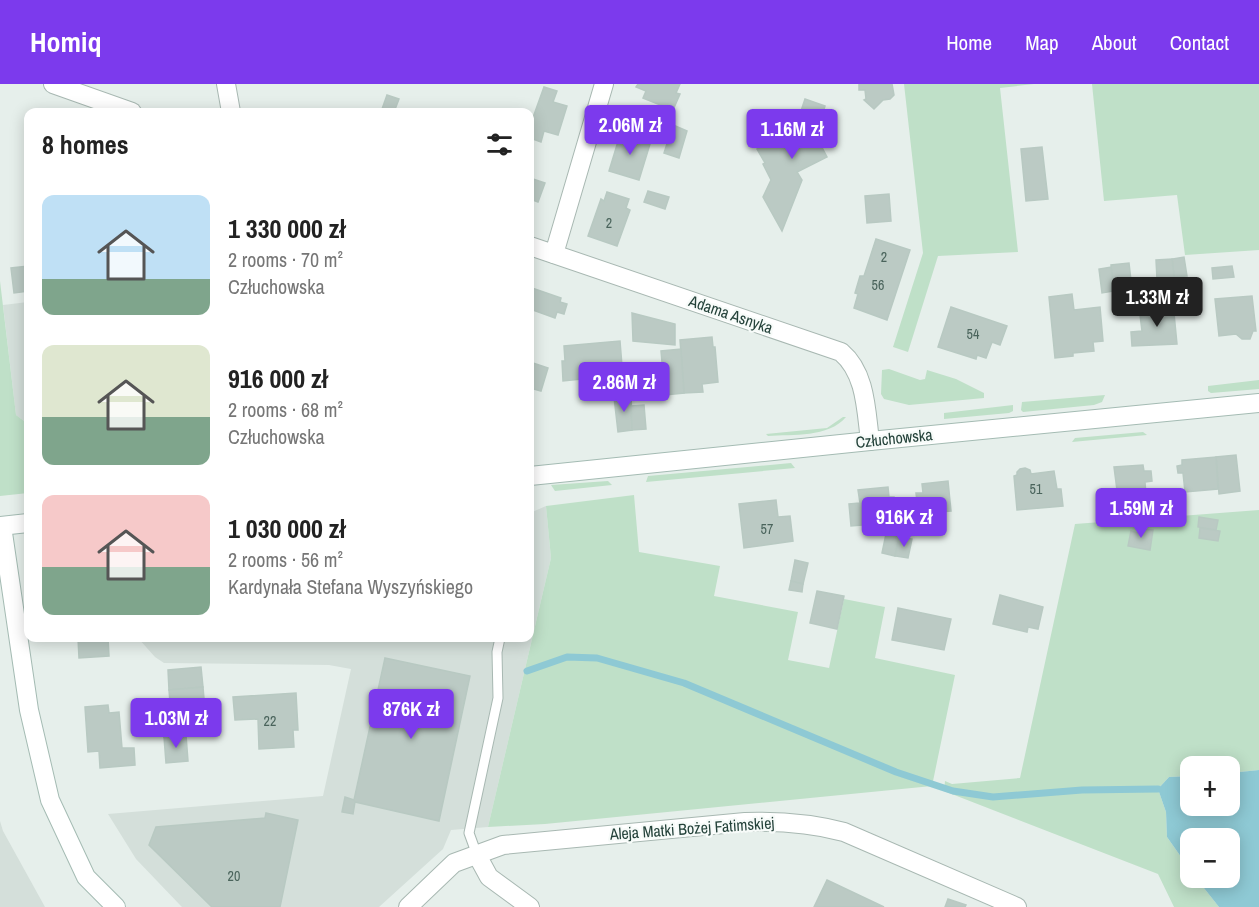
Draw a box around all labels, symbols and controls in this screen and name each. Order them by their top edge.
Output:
text: Homiq [30,23,101,61]
text: Home [946,28,992,57]
text: Map [1025,28,1059,57]
text: About [1092,28,1137,57]
text: Contact [1170,28,1229,57]
pin: 2.06M zł [568,105,692,156]
pin: 1.16M zł [730,109,854,160]
text: 2.06M zł [599,111,661,138]
text: 1.16M zł [761,115,823,142]
text: 8 homes [42,127,129,162]
icon: filters [483,128,516,161]
text: 1 330 000 zł [228,211,345,246]
house number: 2 [606,214,612,232]
icon: home [90,219,162,291]
text: 2 rooms · 70 m² [228,246,343,273]
house number: 2 [881,248,887,266]
text: Człuchowska [228,273,325,300]
house number: 56 [872,276,884,294]
pin: 1.33M zł [1095,277,1219,328]
text: 1.33M zł [1126,283,1188,310]
street label: Adama Asnyka [685,289,777,339]
house number: 54 [967,325,980,343]
text: 916 000 zł [228,361,328,396]
pin: 2.86M zł [562,362,686,413]
text: 2.86M zł [593,368,655,395]
icon: home [90,369,162,441]
text: 2 rooms · 68 m² [228,396,343,423]
text: Człuchowska [228,423,325,450]
street label: Człuchowska [854,423,934,453]
house number: 51 [1030,480,1043,498]
pin: 1.59M zł [1079,488,1203,539]
text: 1.59M zł [1110,494,1172,521]
pin: 916K zł [849,497,959,548]
text: 916K zł [876,503,932,530]
text: 1 030 000 zł [228,511,345,546]
icon: home [90,519,162,591]
house number: 57 [761,520,773,538]
text: 2 rooms · 56 m² [228,546,343,573]
text: Kardynała Stefana Wyszyńskiego [228,573,473,600]
pin: 876K zł [356,689,466,740]
text: 876K zł [383,695,439,722]
pin: 1.03M zł [114,698,238,749]
text: 1.03M zł [145,704,207,731]
house number: 22 [264,712,276,730]
map controls [1180,756,1240,888]
button: + [1180,756,1240,816]
street label: Aleja Matki Bożej Fatimskiej [608,811,775,845]
button: − [1180,828,1240,888]
house number: 20 [228,867,240,885]

